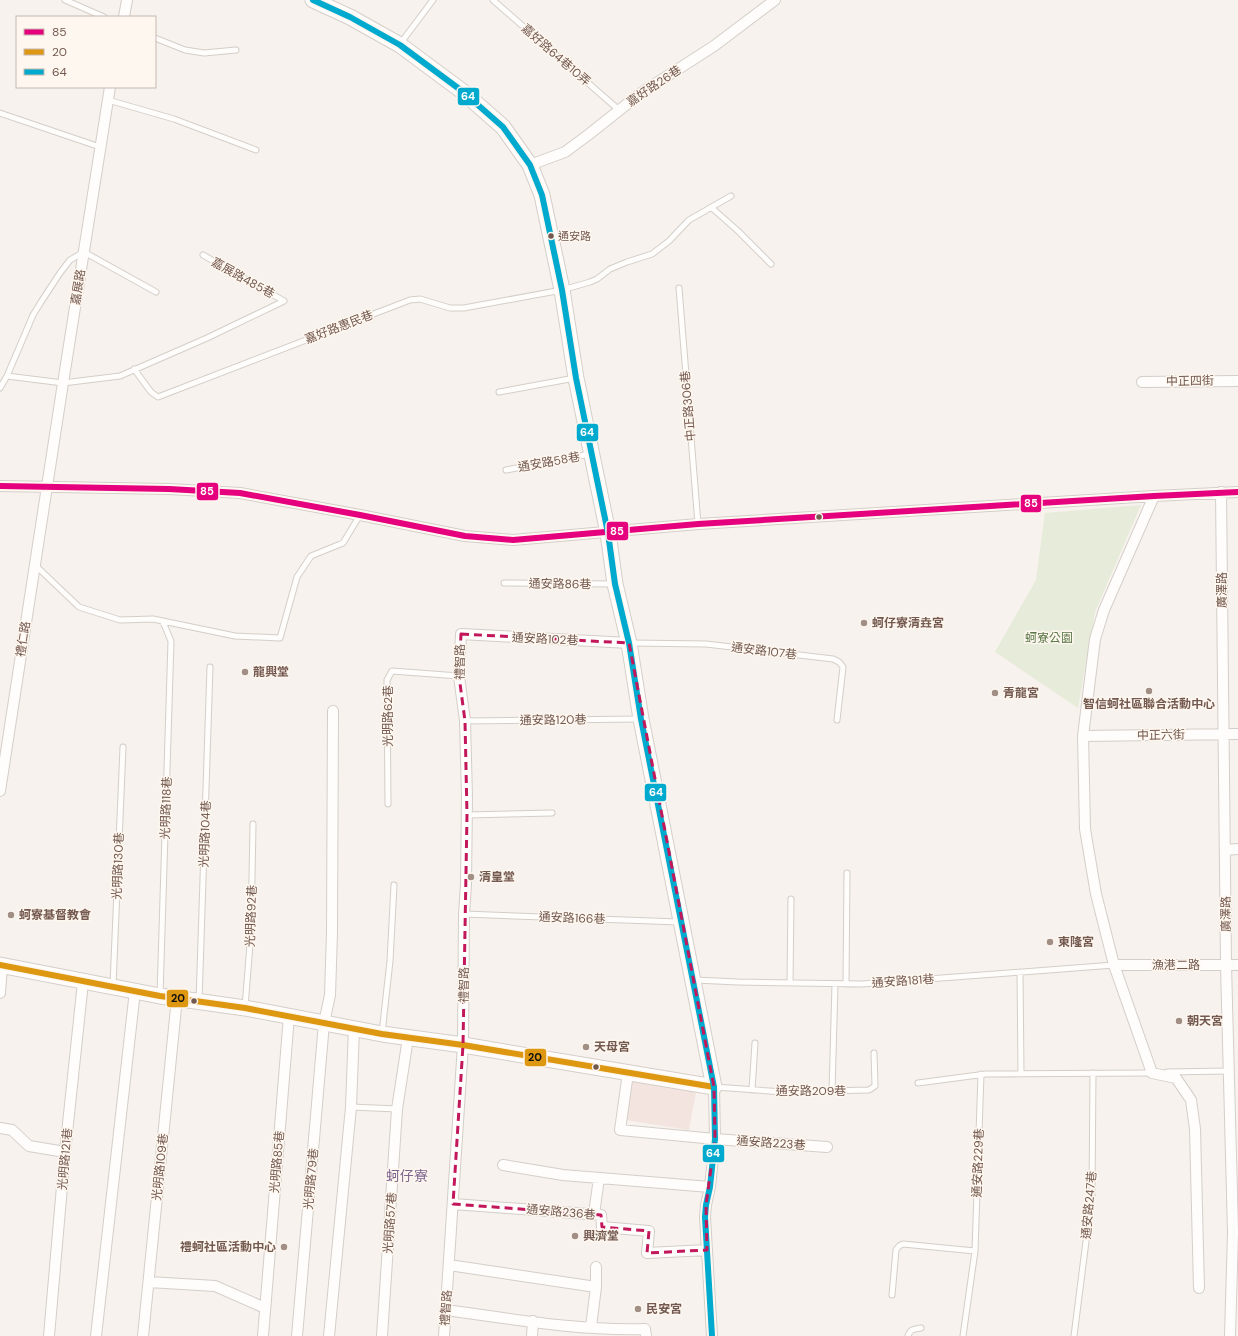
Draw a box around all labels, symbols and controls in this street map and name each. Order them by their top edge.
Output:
legend [16,16,156,88]
street label: 嘉好路64巷10弄 [518,20,594,90]
text: 85 [52,24,67,40]
text: 20 [52,44,67,60]
street label: 嘉好路26巷 [624,62,684,110]
text: 64 [52,64,67,80]
line badge: 64 [457,87,480,106]
text: 64 [461,89,475,103]
place label: 通安路 [558,229,591,243]
marker: 通安路 [546,231,556,241]
street label: 嘉展路485巷 [209,254,277,302]
street label: 嘉展路 [67,268,89,306]
street label: 嘉好路惠民巷 [303,307,375,347]
street label: 中正路306巷 [677,370,699,442]
street label: 中正四街 [1166,373,1214,389]
line badge: 64 [576,423,599,442]
text: 64 [580,425,594,439]
street label: 通安路58巷 [517,449,581,475]
line badge: 85 [196,482,219,501]
text: 85 [200,484,214,498]
line badge: 85 [1020,494,1042,513]
text: 85 [1024,496,1038,510]
unlabelled marker [814,512,824,522]
line badge: 85 [606,521,629,541]
text: 85 [610,524,624,538]
street label: 廣澤路 [1214,572,1230,608]
street label: 通安路86巷 [528,575,592,593]
place label: 蚵仔寮清垚宮 [872,615,944,631]
marker: 蚵仔寮清垚宮 [859,618,869,628]
street label: 禮仁路 [12,620,34,658]
street label: 通安路102巷 [511,629,579,649]
park label: 蚵寮公園 [1025,630,1073,646]
street label: 通安路107巷 [730,639,798,663]
street label: 禮智路 [452,644,468,680]
place label: 龍興堂 [253,664,289,680]
marker: 龍興堂 [240,667,250,677]
street label: 光明路62巷 [380,685,396,747]
place label: 青龍宮 [1003,685,1039,701]
marker: 智信蚵社區聯合活動中心 [1144,686,1154,696]
marker: 青龍宮 [990,688,1000,698]
place label: 智信蚵社區聯合活動中心 [1083,696,1215,712]
street label: 通安路120巷 [519,711,587,729]
street label: 中正六街 [1137,727,1185,743]
street label: 光明路118巷 [157,776,175,840]
line badge: 64 [644,783,667,802]
text: 64 [649,785,663,799]
street label: 光明路104巷 [196,800,214,868]
street label: 光明路130巷 [109,832,127,900]
place label: 清皇堂 [479,869,515,885]
marker: 清皇堂 [466,872,476,882]
street label: 光明路92巷 [242,885,260,947]
street label: 廣澤路 [1218,896,1234,932]
place label: 蚵寮基督教會 [19,907,91,923]
street label: 通安路166巷 [538,909,606,927]
marker: 蚵寮基督教會 [6,910,16,920]
place label: 東隆宮 [1058,934,1094,950]
marker: 東隆宮 [1045,937,1055,947]
street label: 漁港二路 [1152,957,1200,973]
street label: 禮智路 [456,967,472,1003]
street label: 通安路181巷 [871,971,935,991]
line badge: 20 [166,989,189,1008]
text: 20 [171,991,185,1005]
unlabelled marker [189,996,199,1006]
place label: 朝天宮 [1187,1013,1223,1029]
marker: 朝天宮 [1174,1016,1184,1026]
place label: 天母宮 [594,1039,630,1055]
marker: 天母宮 [581,1042,591,1052]
line badge: 20 [524,1048,547,1067]
text: 20 [528,1050,542,1064]
unlabelled marker [591,1062,601,1072]
street label: 通安路209巷 [776,1083,846,1099]
street label: 光明路121巷 [54,1127,76,1191]
street label: 通安路229巷 [969,1128,987,1198]
street label: 光明路85巷 [266,1130,288,1194]
street label: 光明路109巷 [149,1133,171,1201]
street label: 通安路223巷 [736,1133,806,1153]
line badge: 64 [702,1144,725,1163]
text: 64 [706,1146,720,1160]
street label: 光明路79巷 [300,1148,322,1210]
district label: 蚵仔寮 [386,1167,428,1185]
street label: 通安路247巷 [1078,1170,1100,1240]
street label: 光明路57巷 [380,1192,400,1254]
street label: 通安路236巷 [526,1201,596,1223]
place label: 興濟堂 [583,1228,619,1244]
marker: 興濟堂 [570,1231,580,1241]
place label: 禮蚵社區活動中心 [180,1239,276,1255]
marker: 禮蚵社區活動中心 [279,1242,289,1252]
street label: 禮智路 [437,1289,455,1327]
place label: 民安宮 [646,1301,682,1317]
marker: 民安宮 [633,1304,643,1314]

